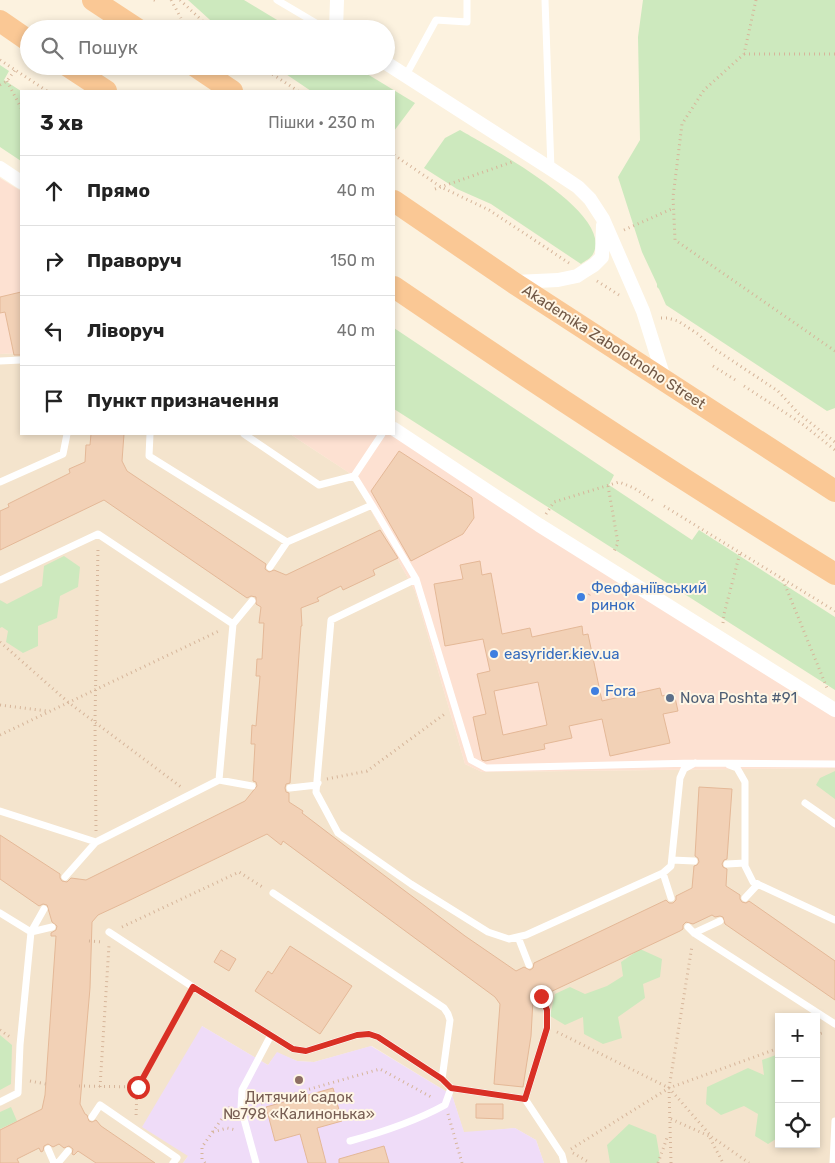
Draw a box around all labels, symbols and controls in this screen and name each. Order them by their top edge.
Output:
search box [20,20,395,75]
icon: search [38,34,66,62]
text: Пошук [78,36,138,59]
text: 3 хв [40,110,83,135]
text: Пішки · 230 m [268,113,375,132]
icon: ahead [40,177,68,205]
text: Прямо [87,179,150,202]
text: 40 m [337,181,375,200]
icon: right [40,247,68,275]
text: Праворуч [87,249,182,272]
text: 150 m [330,251,375,270]
street label: Akademika Zabolotnoho Street [519,281,709,413]
icon: left [40,317,68,345]
text: Ліворуч [87,319,164,342]
text: 40 m [337,321,375,340]
icon: arrive [40,387,68,415]
text: Пункт призначення [87,389,279,412]
place label: Феофаніївський ринок [591,579,707,614]
marker: Феофаніївський ринок [575,591,587,603]
place label: easyrider.kiev.ua [504,645,620,663]
marker: easyrider.kiev.ua [488,648,500,660]
place label: Fora [605,682,636,700]
marker: Fora [589,685,601,697]
place label: Nova Poshta #91 [680,689,797,707]
marker: Nova Poshta #91 [664,692,676,704]
route end [530,985,553,1008]
map controls [775,1013,820,1148]
button: + [775,1013,820,1058]
button: − [775,1058,820,1103]
marker: Дитячий садок №798 «Калинонька» [293,1074,305,1086]
route start [127,1076,150,1099]
place label: Дитячий садок №798 «Калинонька» [223,1088,375,1123]
button: locate [775,1103,820,1148]

